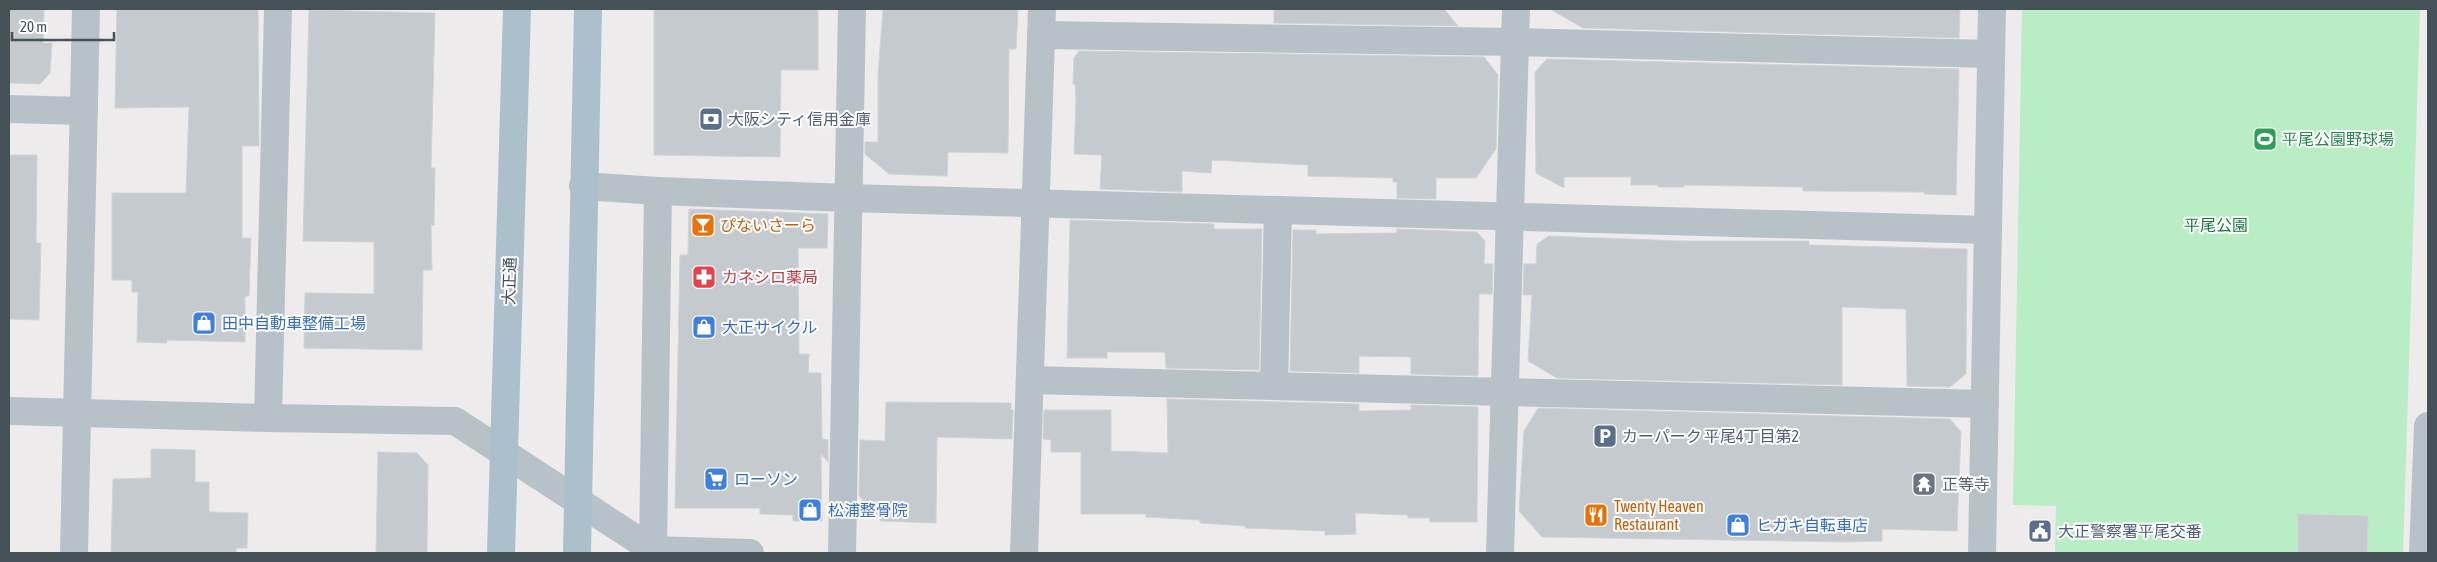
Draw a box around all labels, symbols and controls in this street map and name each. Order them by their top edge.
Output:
scale bar [12,10,115,42]
text: 20 m [20,18,47,35]
bank icon: 大阪シティ信用金庫 [698,106,724,132]
place label: 大阪シティ信用金庫 [728,110,871,128]
sports icon: 平尾公園野球場 [2252,126,2278,152]
place label: 平尾公園野球場 [2282,130,2394,148]
bar icon: ぴないさーら [690,212,716,238]
place label: ぴないさーら [720,216,816,234]
park label: 平尾公園 [2184,216,2248,234]
street label: 大正通 [499,257,519,305]
pharmacy icon: カネシロ薬局 [691,264,717,290]
place label: カネシロ薬局 [722,268,818,286]
shop icon: 田中自動車整備工場 [191,310,217,336]
place label: 田中自動車整備工場 [222,314,366,332]
shop icon: 大正サイクル [691,314,717,340]
place label: 大正サイクル [722,318,817,336]
parking icon: カーパーク 平尾4丁目第2 [1592,423,1618,449]
place label: カーパーク 平尾4丁目第2 [1622,427,1799,445]
supermarket icon: ローソン [703,466,729,492]
place label: ローソン [734,470,798,488]
temple icon: 正等寺 [1911,471,1937,497]
place label: 正等寺 [1942,475,1990,493]
shop icon: 松浦整骨院 [797,497,823,523]
place label: Twenty Heaven Restaurant [1614,497,1704,533]
place label: 松浦整骨院 [828,501,908,519]
restaurant icon: Twenty Heaven Restaurant [1583,502,1609,528]
shop icon: ヒガキ自転車店 [1725,512,1751,538]
place label: ヒガキ自転車店 [1756,516,1868,534]
public building icon: 大正警察署平尾交番 [2027,518,2053,544]
place label: 大正警察署平尾交番 [2058,522,2202,540]

